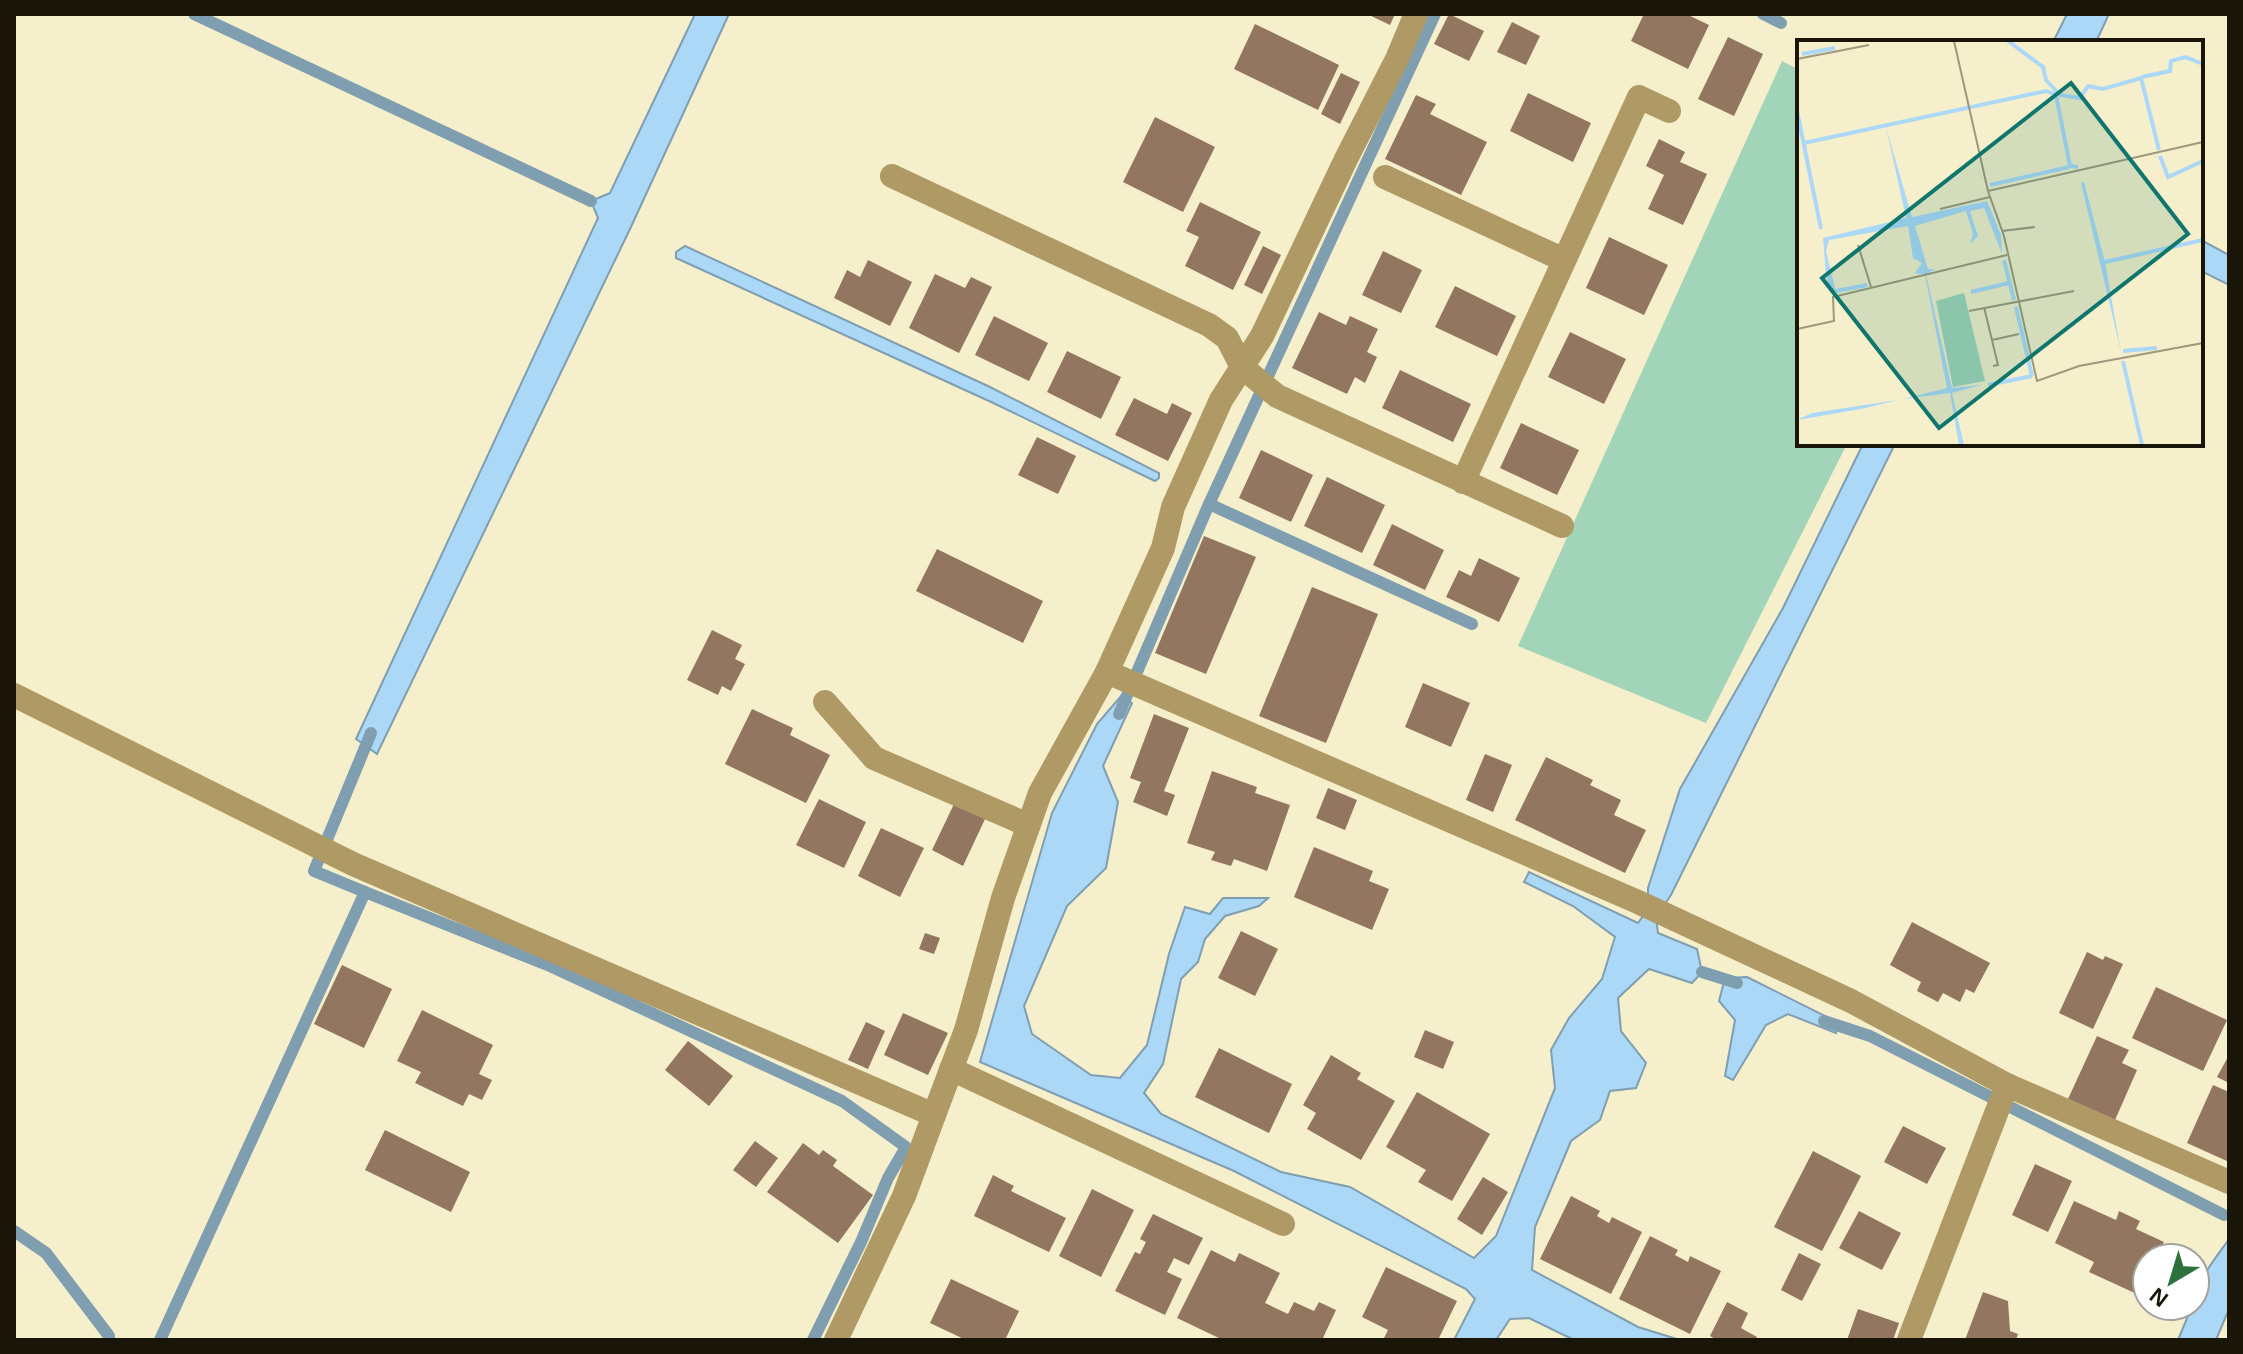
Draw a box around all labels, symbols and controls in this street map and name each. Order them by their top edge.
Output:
inset map [1797,40,2203,446]
north arrow [2131,1242,2211,1322]
text: N [2145,1283,2173,1312]

